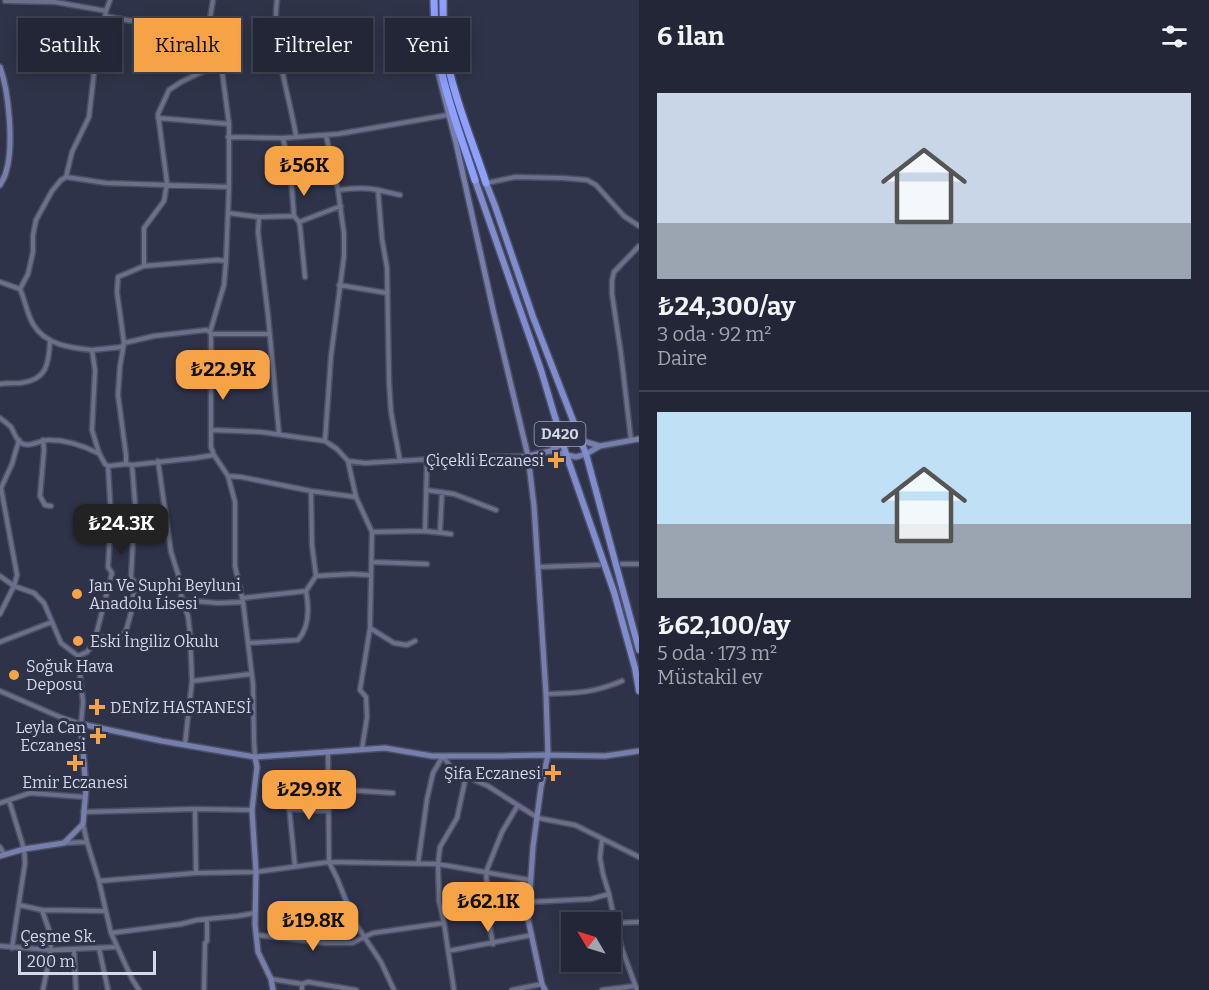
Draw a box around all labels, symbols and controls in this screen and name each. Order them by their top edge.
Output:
chip: Satılık [18,18,122,72]
chip: Kiralık [134,18,241,72]
chip: Filtreler [253,18,373,72]
chip: Yeni [385,18,470,72]
icon: filters [1158,20,1191,53]
text: 6 ilan [657,21,725,52]
icon: home [870,132,978,240]
pin: ₺56K [268,146,340,197]
text: ₺56K [279,153,329,177]
text: ₺24,300/ay [657,291,795,322]
text: 3 oda · 92 m² [657,322,771,346]
text: Daire [657,346,707,370]
pin: ₺22.9K [174,350,272,401]
text: ₺22.9K [190,357,256,381]
road number: D420 [534,422,586,446]
place label: Çiçekli Eczanesi [426,451,544,470]
icon: home [870,451,978,559]
marker: Çiçekli Eczanesi [549,453,563,467]
pin: ₺24.3K [72,504,170,555]
text: ₺24.3K [88,511,154,535]
place label: Jan Ve Suphi Beyluni Anadolu Lisesi [88,576,241,613]
marker: Jan Ve Suphi Beyluni Anadolu Lisesi [70,587,84,601]
text: ₺62,100/ay [657,610,790,641]
place label: Eski İngiliz Okulu [90,632,219,651]
marker: Eski İngiliz Okulu [71,634,85,648]
text: 5 oda · 173 m² [657,641,777,665]
place label: Soğuk Hava Deposu [26,657,114,694]
text: Müstakil ev [657,665,763,689]
marker: Soğuk Hava Deposu [7,668,21,682]
marker: DENİZ HASTANESİ [88,698,106,716]
place label: DENİZ HASTANESİ [110,698,251,717]
place label: Leyla Can Eczanesi [15,718,86,755]
marker: Leyla Can Eczanesi [91,729,105,743]
marker: Emir Eczanesi [68,756,82,770]
place label: Şifa Eczanesi [444,764,541,783]
marker: Şifa Eczanesi [546,766,560,780]
pin: ₺29.9K [260,770,358,821]
place label: Emir Eczanesi [22,773,128,792]
text: ₺29.9K [276,777,342,801]
pin: ₺62.1K [439,882,537,933]
text: ₺62.1K [456,889,520,913]
pin: ₺19.8K [264,901,362,952]
text: ₺19.8K [281,908,345,932]
north arrow [561,912,621,972]
map controls [561,912,621,972]
street label: Çeşme Sk. [20,927,96,946]
scale bar [18,948,156,976]
text: 200 m [27,952,75,971]

